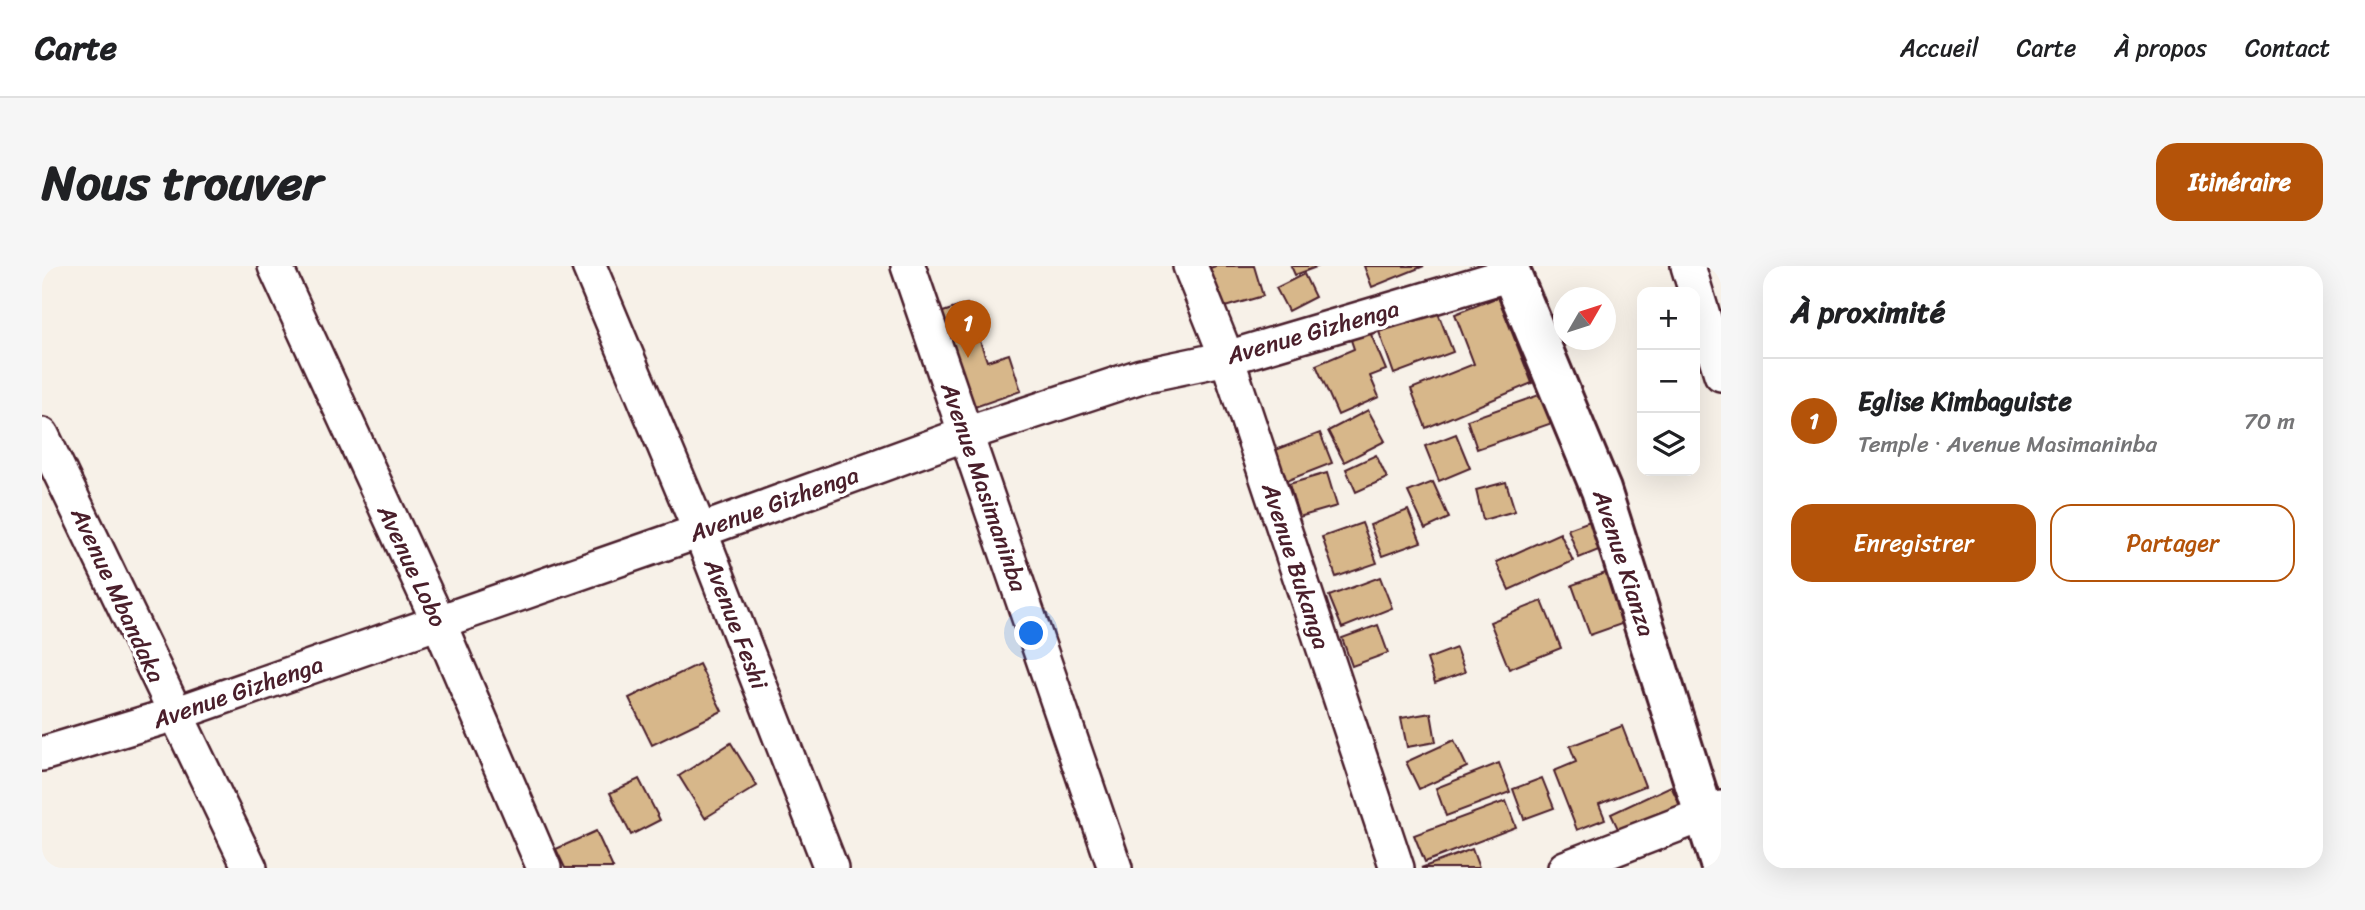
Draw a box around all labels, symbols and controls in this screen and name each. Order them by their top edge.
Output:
text: Carte [35,19,117,77]
text: Accueil [1900,27,1979,69]
text: Carte [2017,27,2076,69]
text: À propos [2114,27,2207,69]
text: Contact [2245,27,2330,69]
text: Nous trouver [42,139,322,226]
button: Itinéraire [2156,143,2323,221]
text: À proximité [1791,285,1945,339]
street label: Avenue Gizhenga [1221,287,1404,377]
north arrow [1553,287,1616,350]
map controls [1637,287,1700,476]
button: + [1637,287,1700,350]
pin: 1 [945,300,991,358]
button: − [1637,350,1700,413]
street label: Avenue Masimaninba [928,376,1040,598]
text: Eglise Kimbaguiste [1858,378,2072,424]
text: 1 [1809,401,1819,442]
text: 70 m [2244,401,2295,442]
button: layers [1637,413,1700,476]
text: Temple · Avenue Masimaninba [1858,424,2157,465]
street label: Avenue Gizhenga [682,454,865,554]
street label: Avenue Bukanga [1249,476,1343,655]
street label: Avenue Kianza [1580,483,1668,642]
street label: Avenue Lobo [365,497,459,634]
street label: Avenue Mbandaka [58,499,177,690]
button: Enregistrer [1791,504,2036,582]
button: Partager [2050,504,2295,582]
street label: Avenue Feshi [691,551,781,697]
your location [1014,616,1048,650]
street label: Avenue Gizhenga [146,643,329,741]

